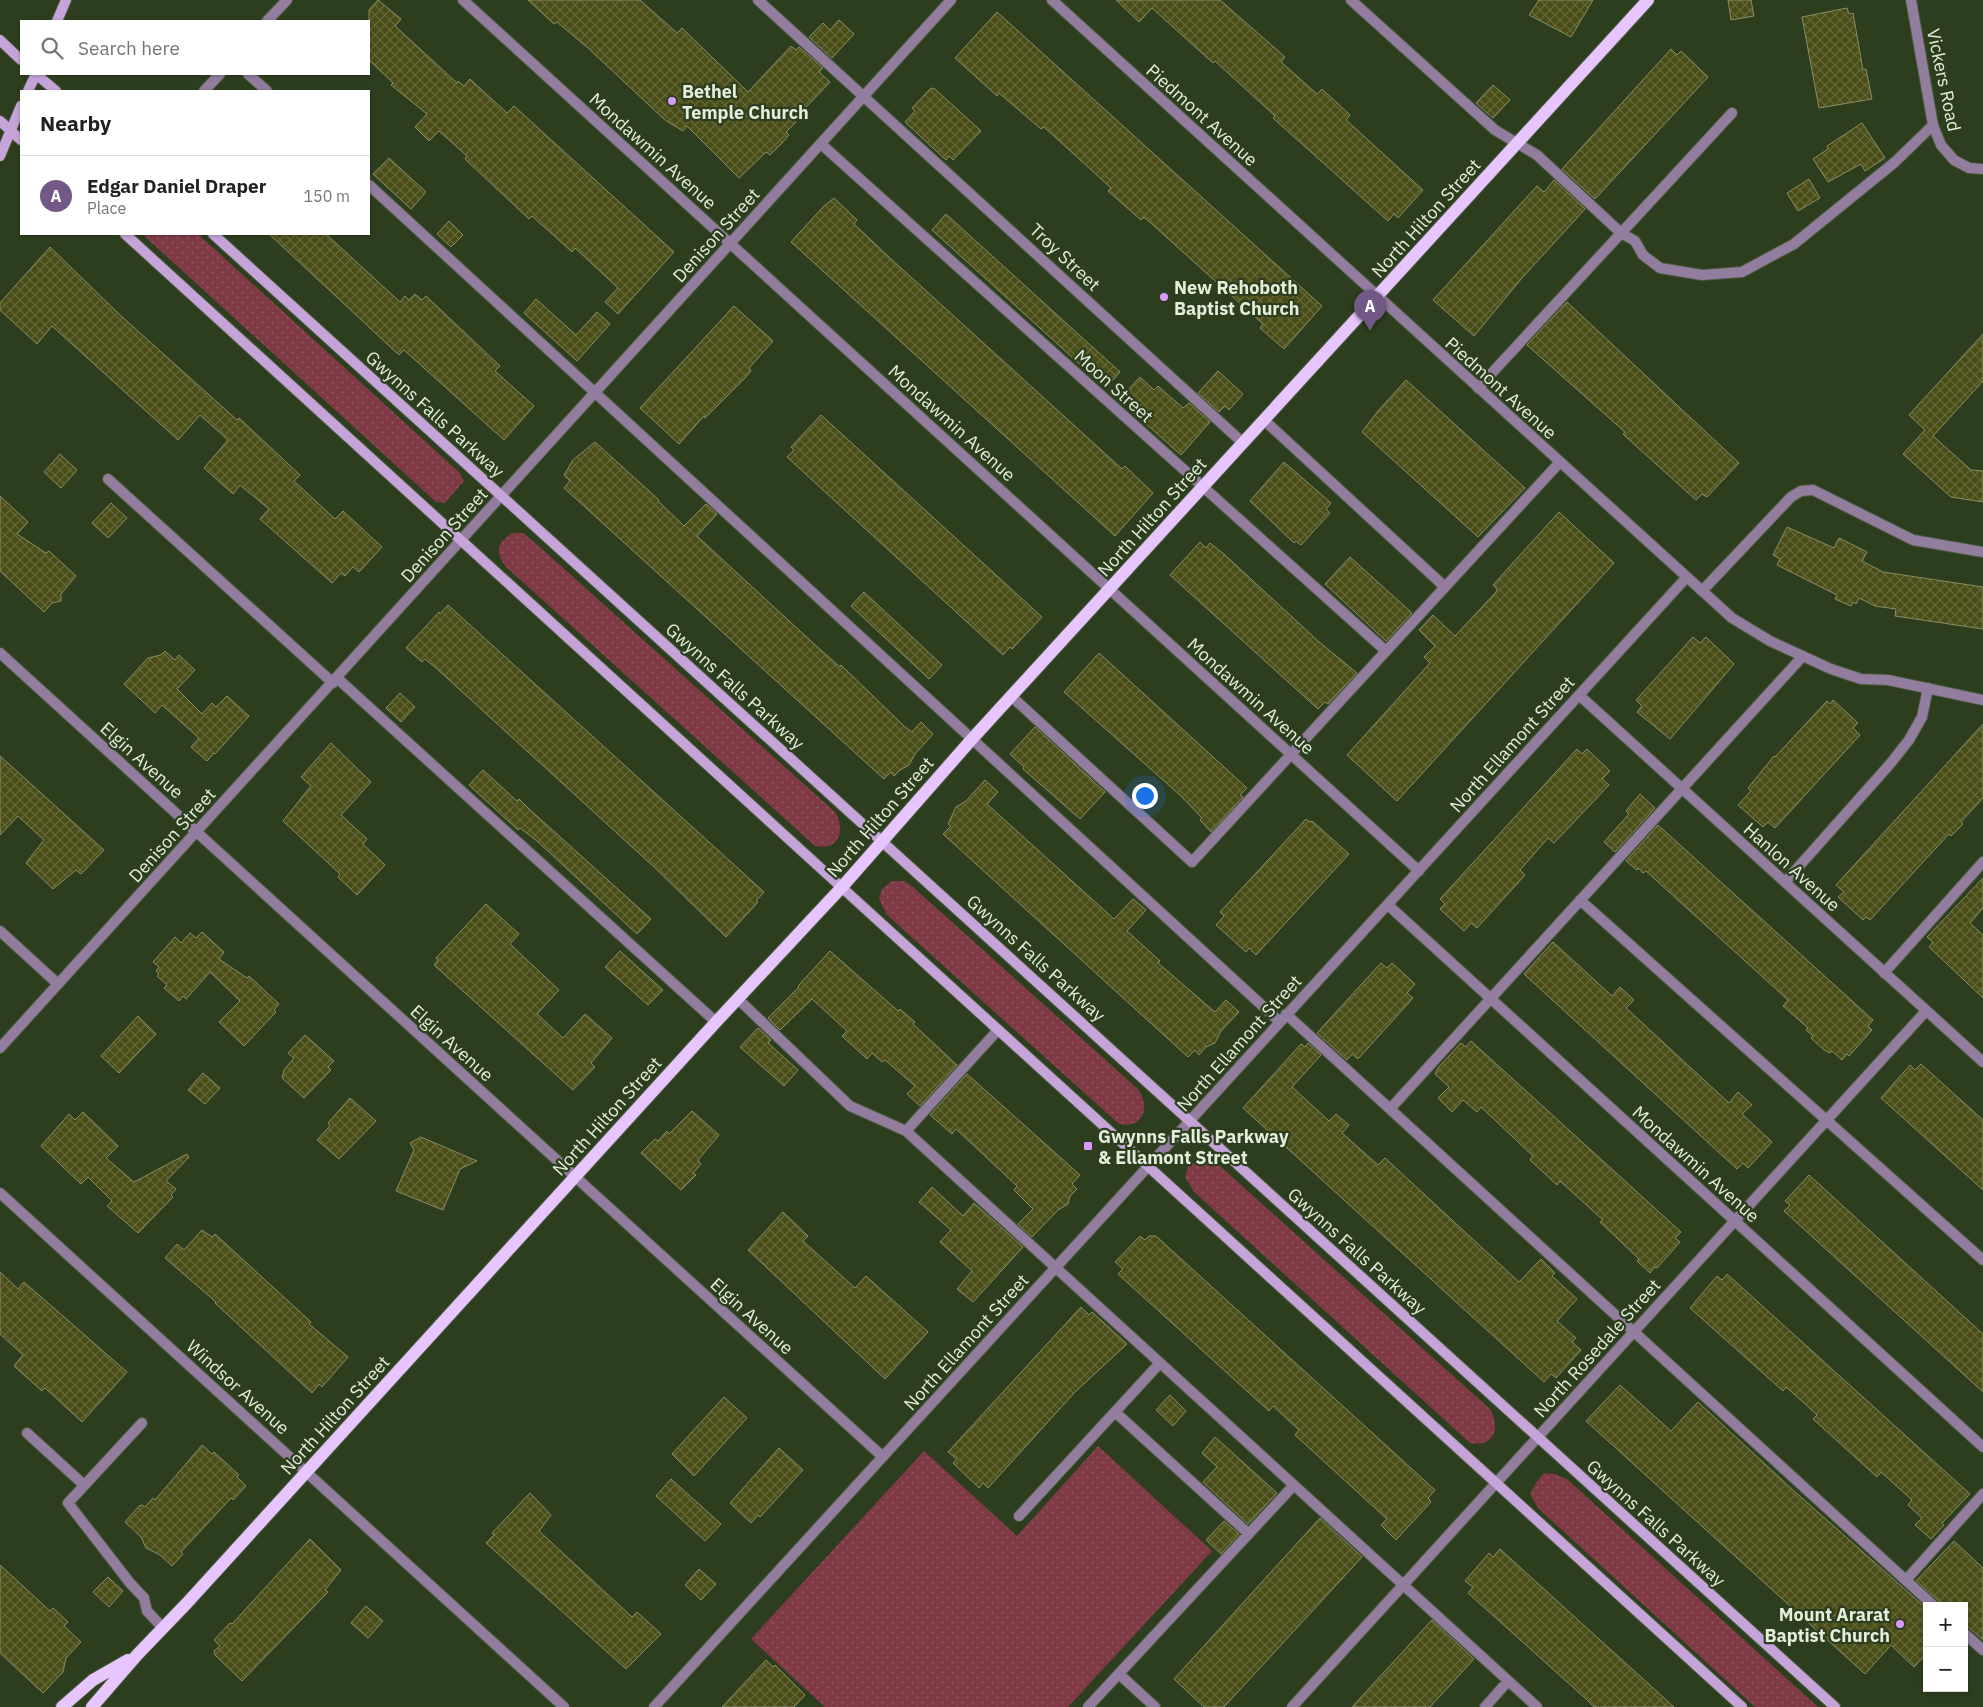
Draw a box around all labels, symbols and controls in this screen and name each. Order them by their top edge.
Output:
search box [20,20,370,75]
street label: Vickers Road [1922,26,1966,134]
icon: search [38,34,66,62]
text: Search here [78,36,180,60]
street label: Piedmont Avenue [1141,59,1263,171]
place label: Bethel Temple Church [682,80,809,124]
street label: Mondawmin Avenue [585,88,722,214]
marker: Bethel Temple Church [666,95,678,107]
text: Nearby [40,109,111,137]
street label: North Hilton Street [1366,154,1486,282]
text: Edgar Daniel Draper [87,174,266,198]
street label: Denison Street [668,183,764,287]
text: A [51,186,61,206]
text: 150 m [303,186,350,206]
text: Place [87,198,126,218]
street label: Troy Street [1025,218,1105,296]
place label: New Rehoboth Baptist Church [1174,276,1300,320]
pin: A [1354,290,1386,331]
marker: New Rehoboth Baptist Church [1158,291,1170,303]
street label: Piedmont Avenue [1440,332,1562,444]
street label: Moon Street [1070,344,1158,428]
street label: Gwynns Falls Parkway [361,346,509,482]
street label: Mondawmin Avenue [884,360,1021,486]
street label: North Hilton Street [1092,453,1212,581]
street label: Denison Street [396,483,492,587]
street label: Gwynns Falls Parkway [661,618,809,754]
street label: Mondawmin Avenue [1183,633,1320,759]
street label: North Ellamont Street [1445,671,1579,817]
street label: Elgin Avenue [96,717,188,803]
street label: North Hilton Street [821,752,939,882]
street label: Denison Street [124,783,220,887]
your location [1132,783,1158,809]
street label: Hanlon Avenue [1739,818,1845,916]
street label: Gwynns Falls Parkway [962,890,1110,1026]
street label: North Ellamont Street [1172,970,1306,1116]
street label: Elgin Avenue [406,1000,498,1086]
street label: North Hilton Street [547,1052,667,1180]
street label: Mondawmin Avenue [1628,1101,1765,1227]
place label: Gwynns Falls Parkway & Ellamont Street [1098,1125,1289,1169]
marker: Gwynns Falls Parkway & Ellamont Street [1082,1140,1094,1152]
street label: Gwynns Falls Parkway [1283,1183,1431,1319]
street label: North Ellamont Street [899,1269,1033,1415]
street label: Elgin Avenue [706,1273,798,1359]
street label: North Rosedale Street [1529,1274,1665,1422]
street label: Windsor Avenue [182,1335,294,1439]
street label: North Hilton Street [275,1351,395,1479]
street label: Gwynns Falls Parkway [1582,1455,1730,1591]
map controls [1923,1602,1968,1692]
button: + [1923,1602,1968,1647]
place label: Mount Ararat Baptist Church [1764,1603,1890,1647]
marker: Mount Ararat Baptist Church [1894,1618,1906,1630]
button: − [1923,1647,1968,1692]

